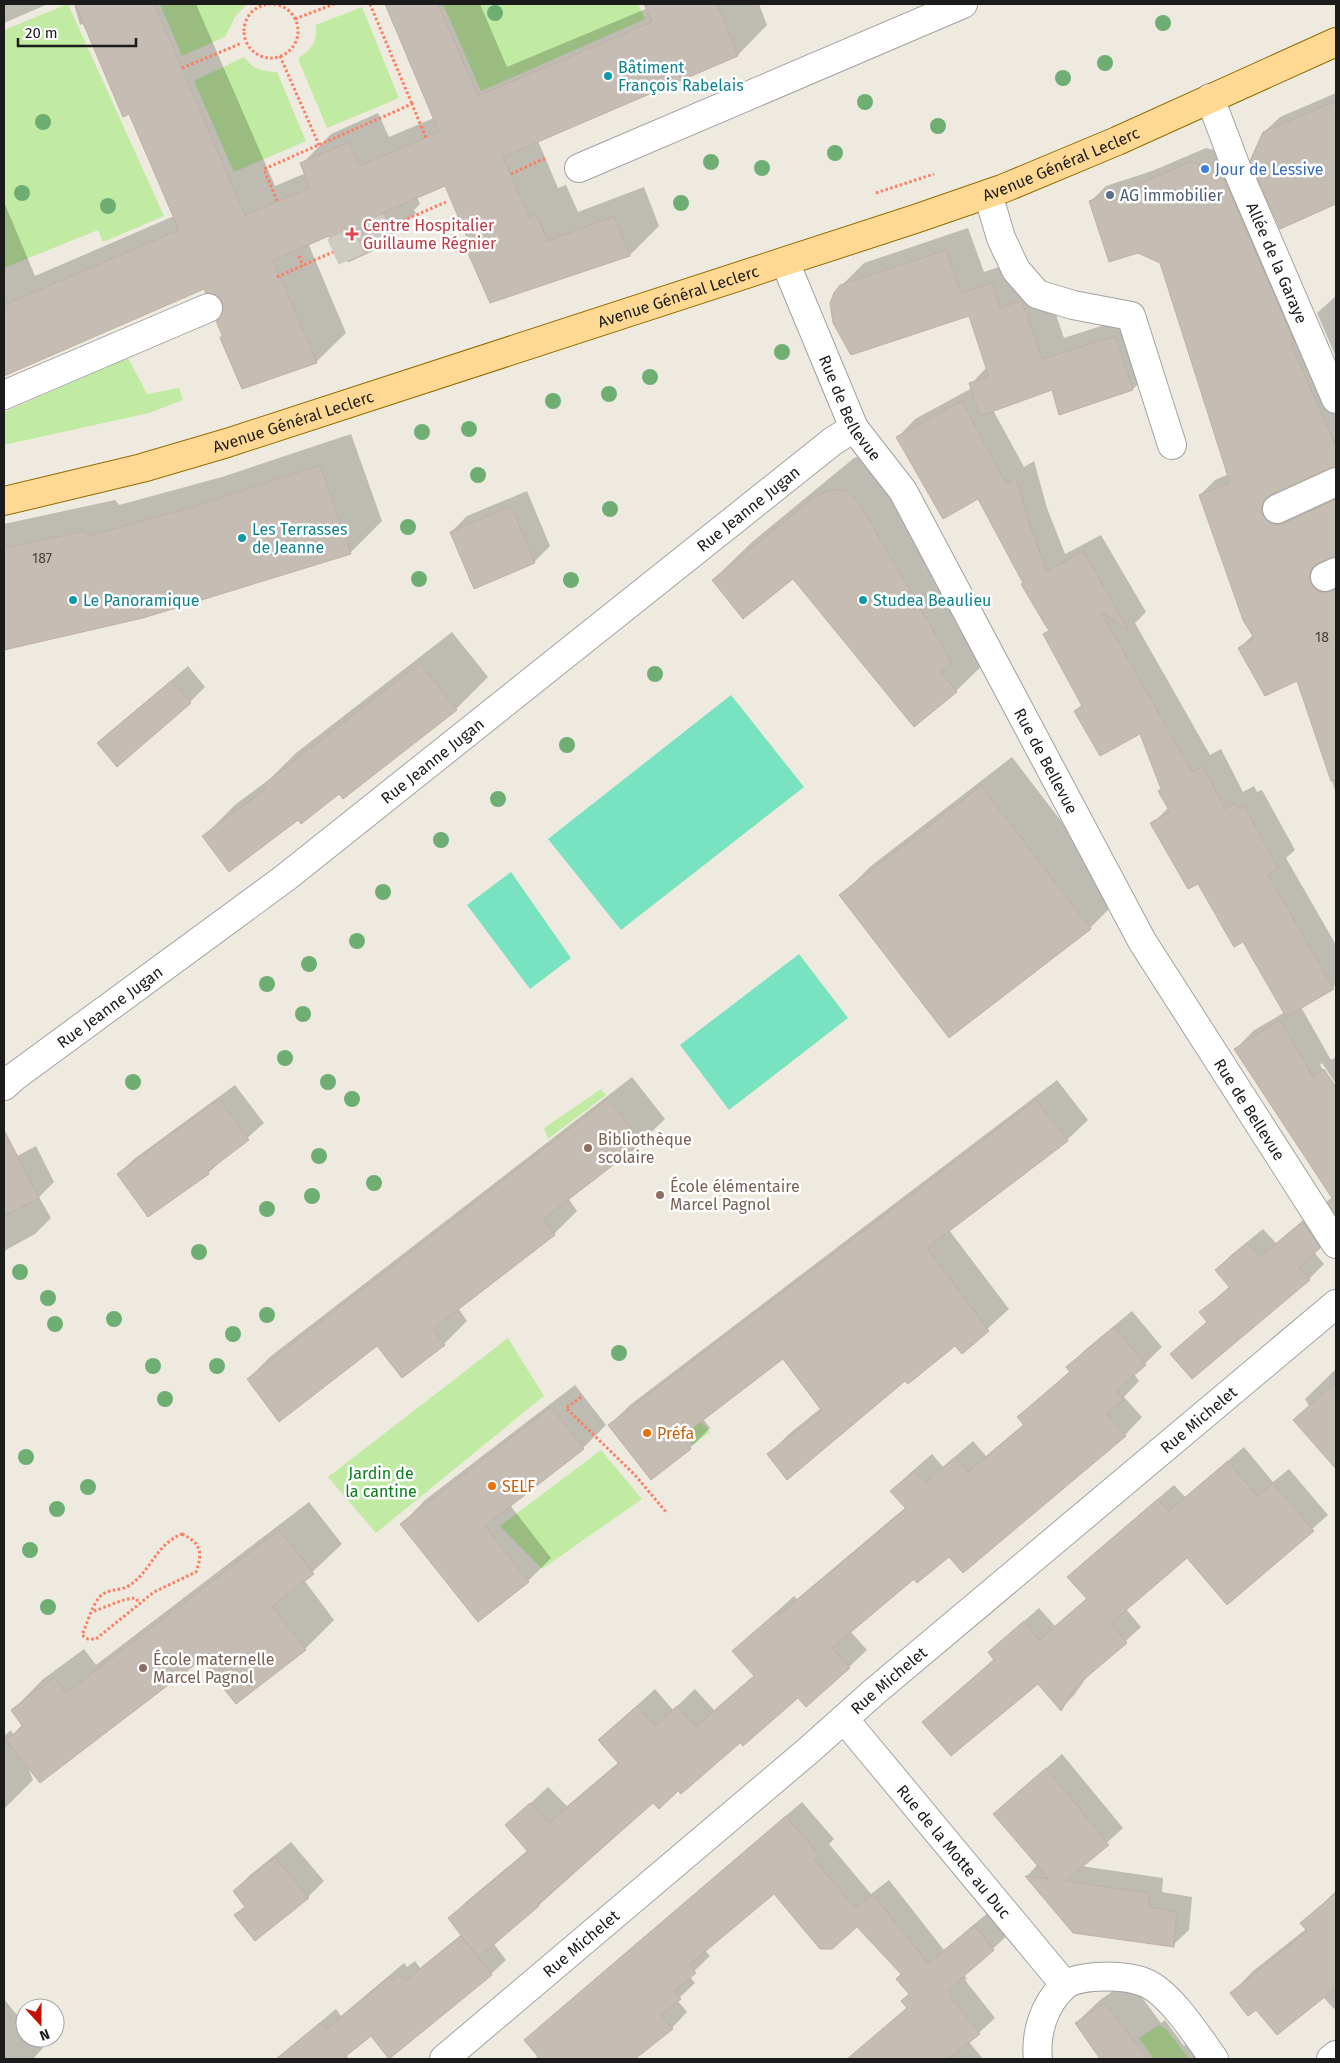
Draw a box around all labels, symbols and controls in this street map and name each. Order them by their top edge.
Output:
scale bar [18,15,135,47]
text: 20 m [25,24,58,42]
place label: Bâtiment François Rabelais [618,58,744,96]
marker: Bâtiment François Rabelais [602,70,614,82]
street label: Avenue Général Leclerc [980,123,1143,205]
place label: Jour de Lessive [1215,160,1324,179]
marker: Jour de Lessive [1199,163,1211,175]
place label: AG immobilier [1120,186,1224,205]
marker: AG immobilier [1104,189,1116,201]
street label: Allée de la Garaye [1243,199,1312,326]
place label: Centre Hospitalier Guillaume Régnier [363,216,497,253]
marker: Centre Hospitalier Guillaume Régnier [345,227,359,241]
street label: Avenue Général Leclerc [595,261,761,331]
street label: Rue de Bellevue [815,352,885,464]
street label: Avenue Général Leclerc [210,386,376,456]
street label: Rue Jeanne Jugan [693,462,803,555]
place label: Les Terrasses de Jeanne [252,520,347,557]
marker: Les Terrasses de Jeanne [236,532,248,544]
house number: 187 [32,550,52,567]
place label: Le Panoramique [83,591,200,610]
place label: Studea Beaulieu [873,591,991,610]
marker: Le Panoramique [67,594,79,606]
marker: Studea Beaulieu [857,594,869,606]
house number: 18 [1315,629,1329,646]
street label: Rue de Bellevue [1010,705,1082,817]
street label: Rue Jeanne Jugan [377,714,488,807]
street label: Rue Jeanne Jugan [53,962,166,1052]
street label: Rue de Bellevue [1210,1055,1289,1164]
place label: Bibliothèque scolaire [598,1130,692,1167]
marker: Bibliothèque scolaire [582,1142,594,1154]
place label: École élémentaire Marcel Pagnol [670,1176,800,1214]
marker: École élémentaire Marcel Pagnol [654,1189,666,1201]
street label: Rue Michelet [1156,1382,1241,1457]
place label: Préfa [657,1424,694,1443]
marker: Préfa [641,1427,653,1439]
park label: Jardin de la cantine [345,1464,417,1501]
place label: SELF [502,1477,535,1496]
marker: SELF [486,1480,498,1492]
street label: Rue Michelet [847,1642,930,1718]
place label: École maternelle Marcel Pagnol [153,1649,274,1687]
marker: École maternelle Marcel Pagnol [137,1662,149,1674]
street label: Rue de la Motte au Duc [893,1781,1015,1922]
street label: Rue Michelet [539,1906,623,1981]
north arrow [15,1998,65,2048]
text: N [37,2025,52,2044]

